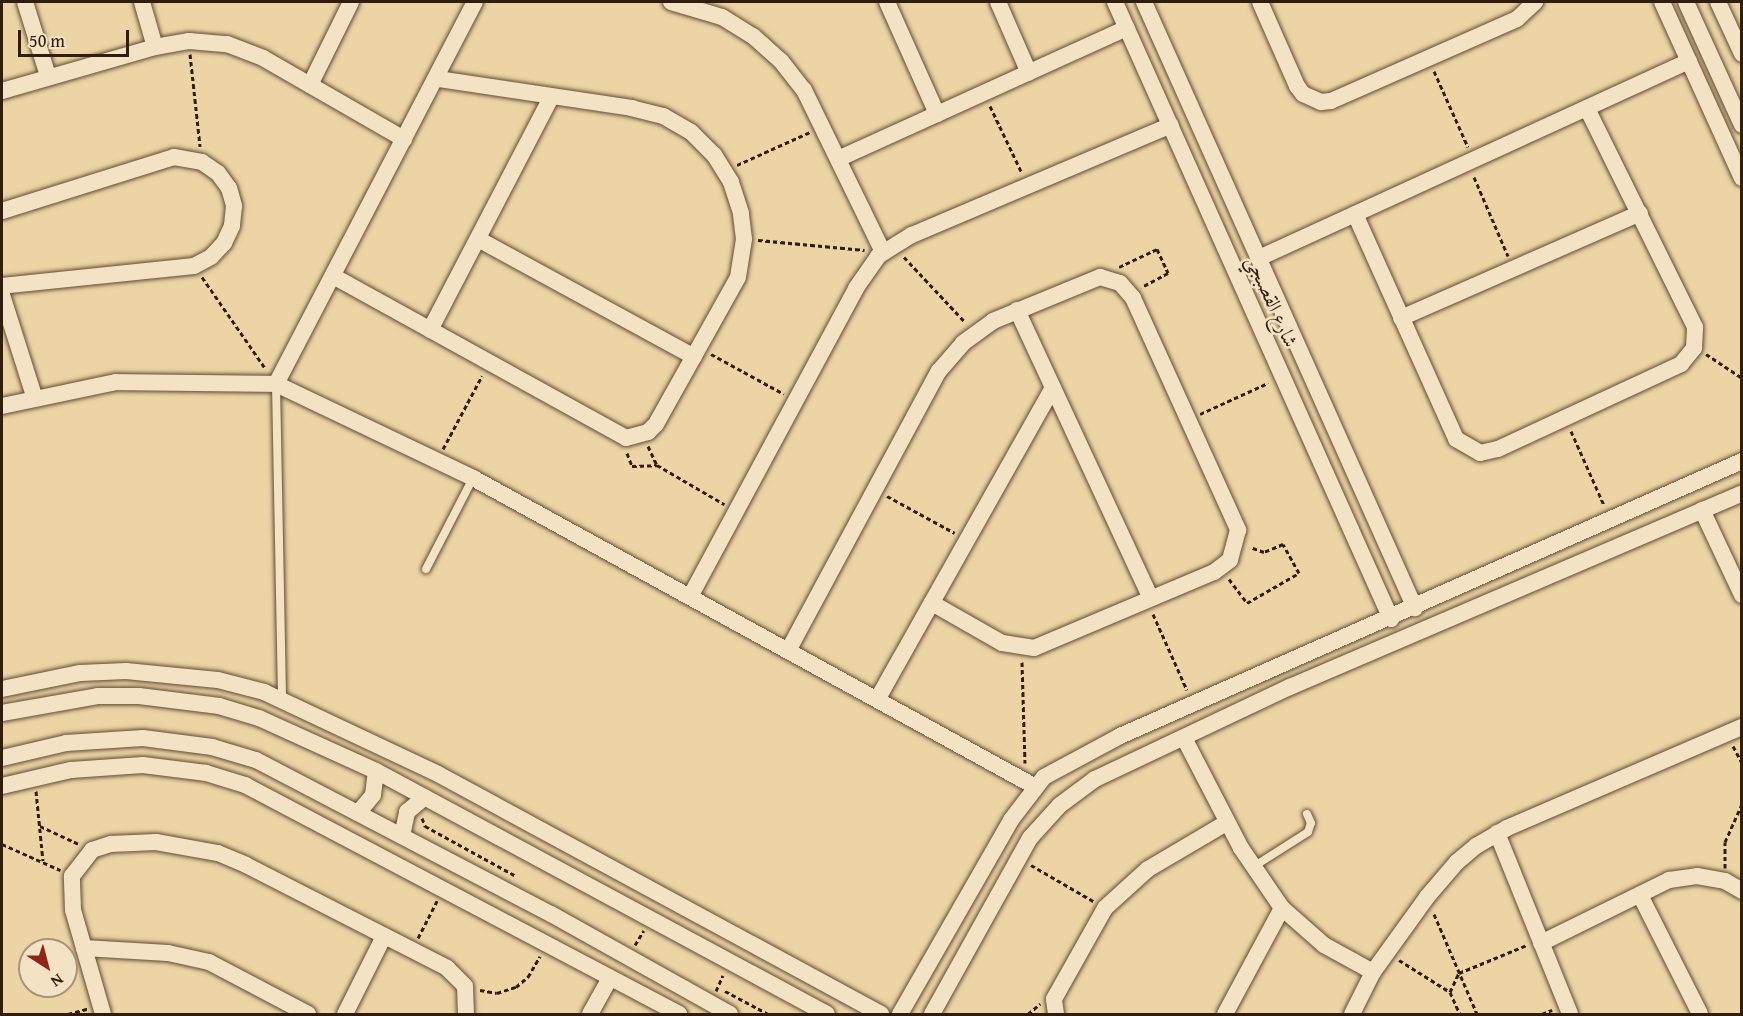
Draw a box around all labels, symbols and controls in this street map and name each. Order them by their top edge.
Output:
scale bar [21,18,132,56]
text: 50 m [29,27,65,54]
street label: شارع القصبجي [1242,251,1304,351]
north arrow [18,938,78,998]
text: N [46,968,69,994]

